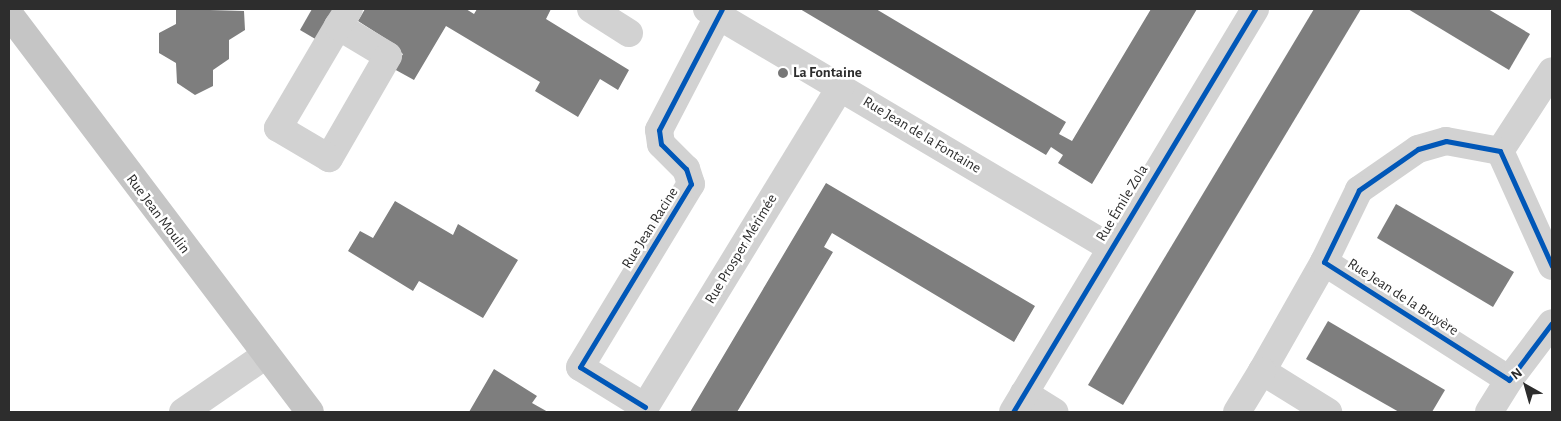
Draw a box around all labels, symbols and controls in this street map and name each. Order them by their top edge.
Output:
place label: La Fontaine [793,64,862,82]
marker: La Fontaine [777,67,789,79]
street label: Rue Jean de la Fontaine [860,93,984,177]
street label: Rue Émile Zola [1092,161,1152,245]
street label: Rue Jean Moulin [122,171,194,257]
street label: Rue Jean Racine [618,184,682,272]
street label: Rue Prosper Mérimée [701,191,781,307]
street label: Rue Jean de la Bruyère [1344,254,1462,340]
north arrow [1501,361,1551,411]
text: N [1509,366,1525,383]

